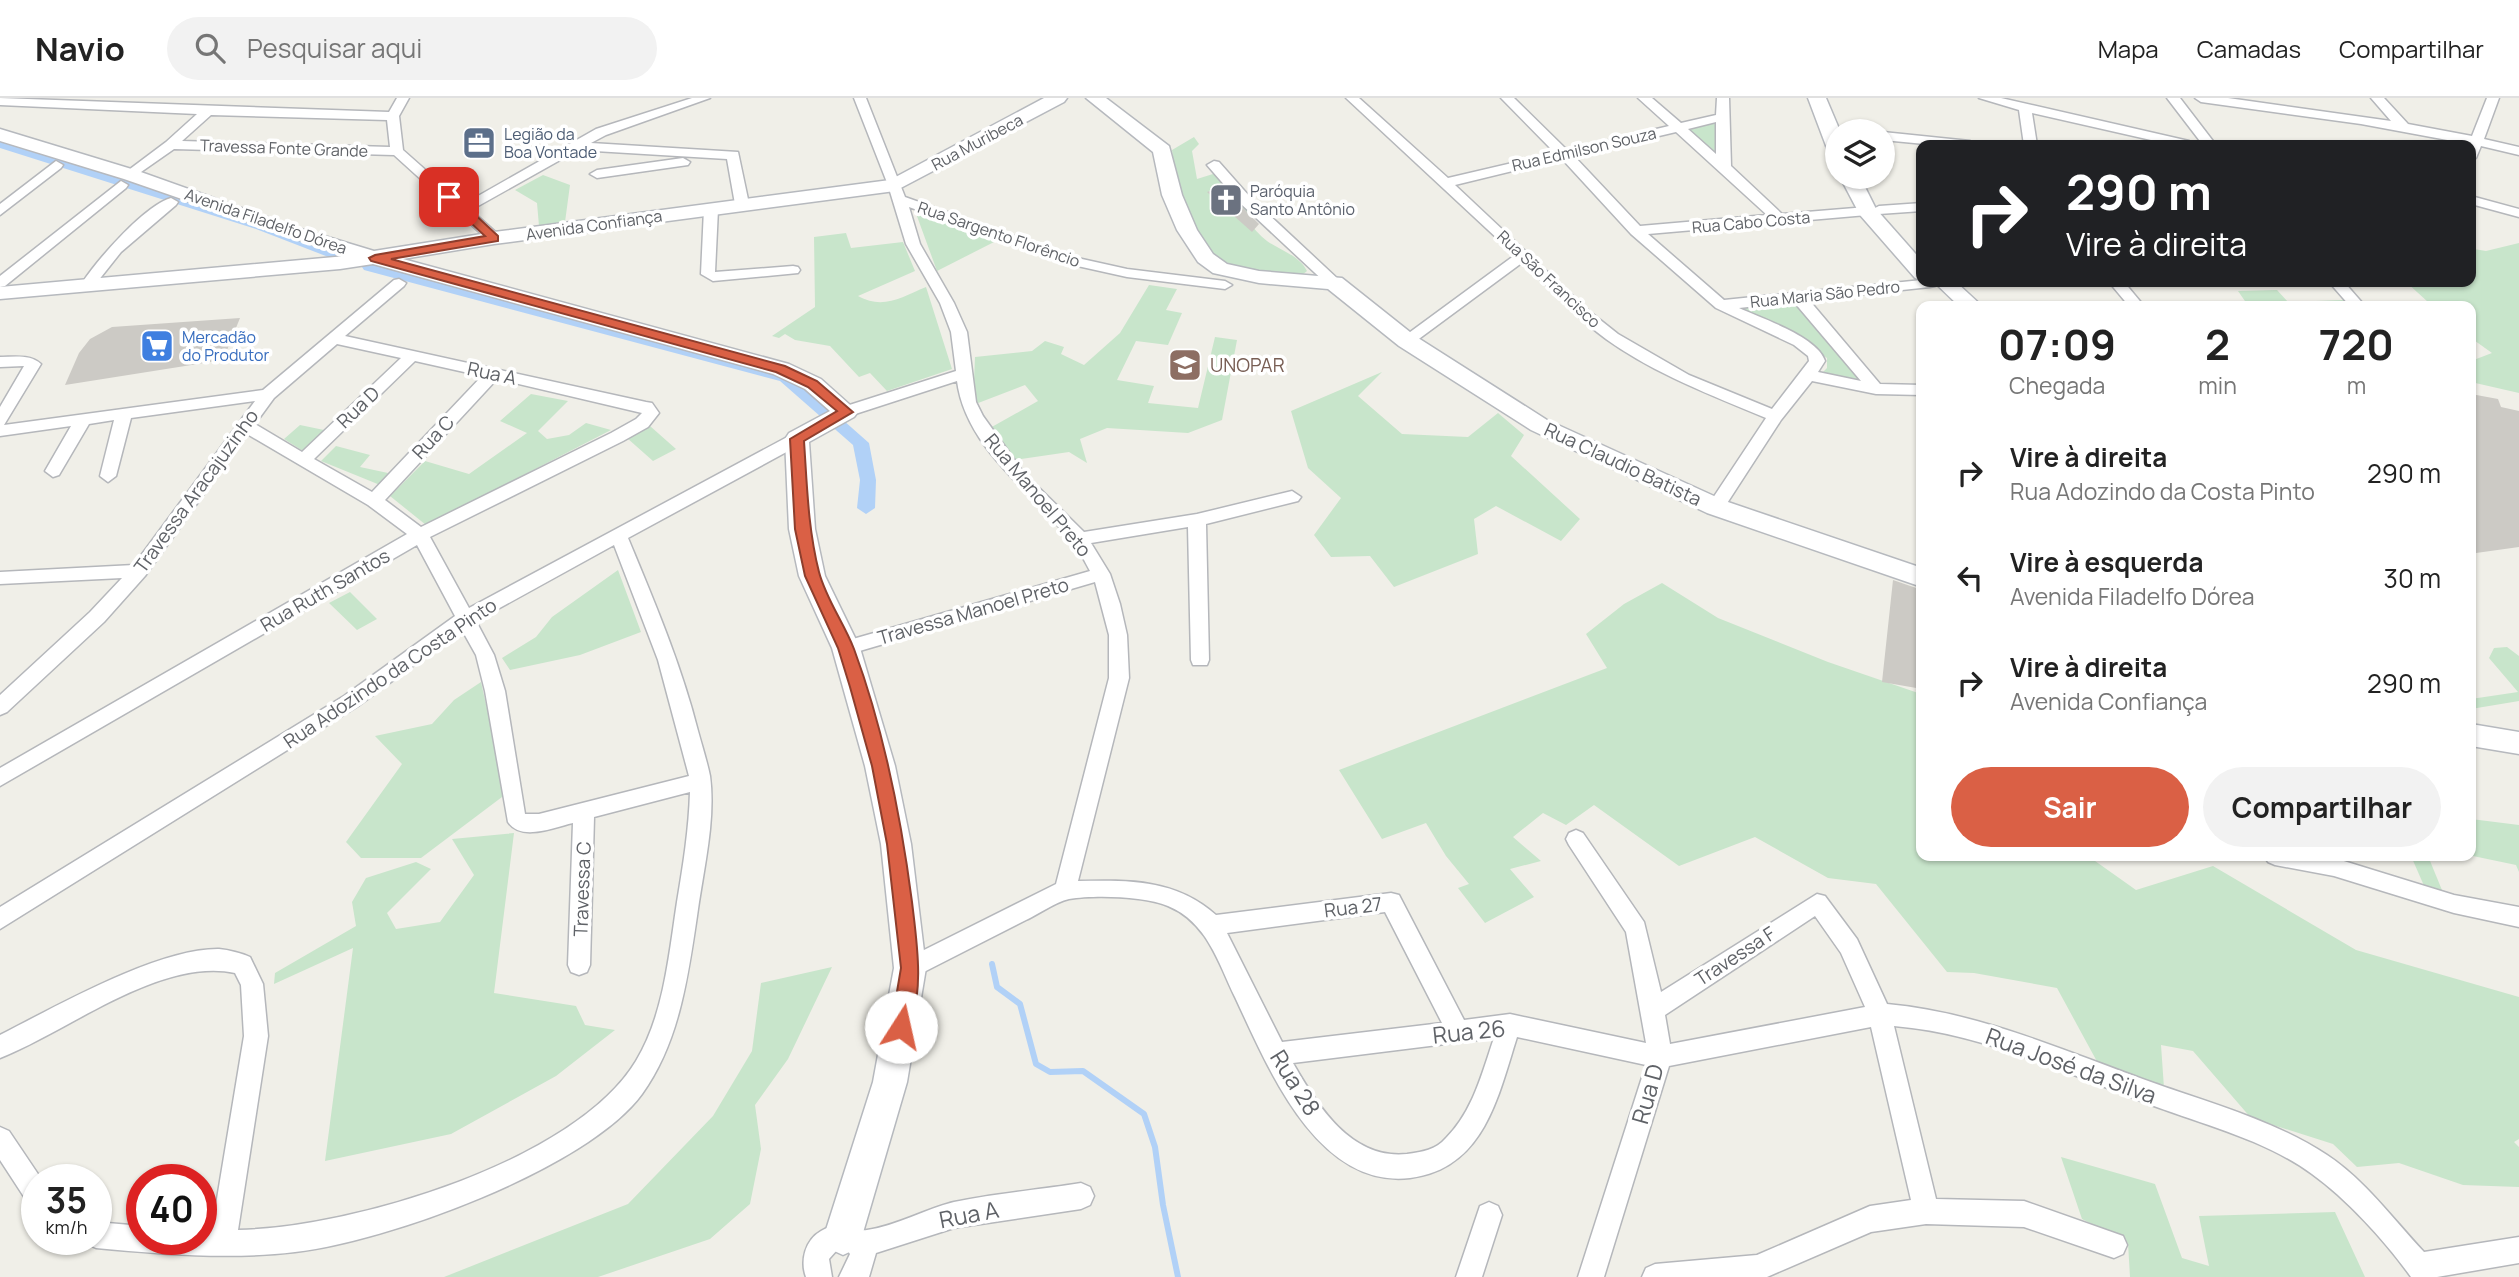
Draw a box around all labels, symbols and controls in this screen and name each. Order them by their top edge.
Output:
search box [167,17,657,80]
text: Navio [35,26,125,71]
icon: search [191,29,229,67]
text: Pesquisar aqui [247,30,422,66]
text: Mapa [2098,32,2159,65]
text: Camadas [2197,32,2301,65]
text: Compartilhar [2339,32,2484,65]
street label: Rua Muribeca [927,109,1027,175]
map controls [1825,119,1895,189]
button: layers [1825,119,1895,189]
street label: Rua Edmilson Souza [1510,122,1658,176]
place label: Legião da Boa Vontade [504,123,597,163]
office icon: Legião da Boa Vontade [460,124,498,162]
street label: Travessa Fonte Grande [200,134,368,162]
text: 290 m [2066,158,2212,225]
pin [419,167,479,227]
icon: right [1951,168,2042,259]
icon: arrive [430,178,468,216]
place label: Paróquia Santo Antônio [1250,180,1355,220]
church icon: Paróquia Santo Antônio [1207,181,1245,219]
street label: Avenida Filadelfo Dórea [182,183,350,259]
street label: Rua Sargento Florêncio [915,196,1083,272]
street label: Avenida Confiança [524,205,664,245]
street label: Rua Cabo Costa [1691,206,1811,238]
text: Vire à direita [2066,222,2247,266]
street label: Rua São Francisco [1493,225,1605,333]
street label: Rua Maria São Pedro [1749,275,1901,313]
text: 07:09 [1998,315,2116,373]
text: 2 [2205,315,2230,373]
text: 720 [2319,315,2394,373]
place label: Mercadão do Produtor [182,326,269,366]
supermarket icon: Mercadão do Produtor [138,327,176,365]
school or university icon: UNOPAR [1166,346,1204,384]
place label: UNOPAR [1210,352,1285,378]
street label: Rua A [465,355,519,391]
text: Chegada [2009,369,2105,401]
text: min [2198,369,2237,401]
text: m [2347,369,2366,401]
street label: Rua D [331,380,385,434]
street label: Travessa Aracajuzinho [128,404,264,578]
street label: Rua C [406,409,460,465]
street label: Rua Claudio Batista [1540,416,1706,512]
street label: Rua Manoel Preto [979,428,1097,562]
text: Vire à direita [2010,439,2167,475]
icon: right [1951,454,1989,492]
text: 290 m [2367,455,2441,491]
text: Rua Adozindo da Costa Pinto [2010,475,2315,507]
street label: Rua Ruth Santos [256,542,395,638]
text: Vire à esquerda [2010,544,2203,580]
icon: left [1951,559,1989,597]
text: 30 m [2384,560,2441,596]
street label: Travessa Manoel Preto [874,571,1072,651]
text: Avenida Filadelfo Dórea [2010,580,2255,612]
street label: Rua Adozindo da Costa Pinto [278,592,502,754]
text: Vire à direita [2010,649,2167,685]
icon: right [1951,664,1989,702]
text: 290 m [2367,665,2441,701]
text: Avenida Confiança [2010,685,2207,717]
button: Sair [1951,767,2189,847]
button: Compartilhar [2203,767,2441,847]
street label: Travessa C [567,841,597,937]
street label: Rua 27 [1323,891,1383,923]
street label: Travessa F [1690,920,1781,992]
position arrow [864,990,938,1064]
street label: Rua 26 [1431,1011,1507,1051]
street label: Rua José da Silva [1982,1019,2161,1111]
street label: Rua 28 [1263,1043,1328,1121]
street label: Rua D [1623,1060,1671,1127]
speed limit sign: 40 [126,1164,217,1255]
text: 35 [46,1176,87,1224]
street label: Rua A [936,1192,1002,1235]
text: km/h [46,1215,87,1239]

